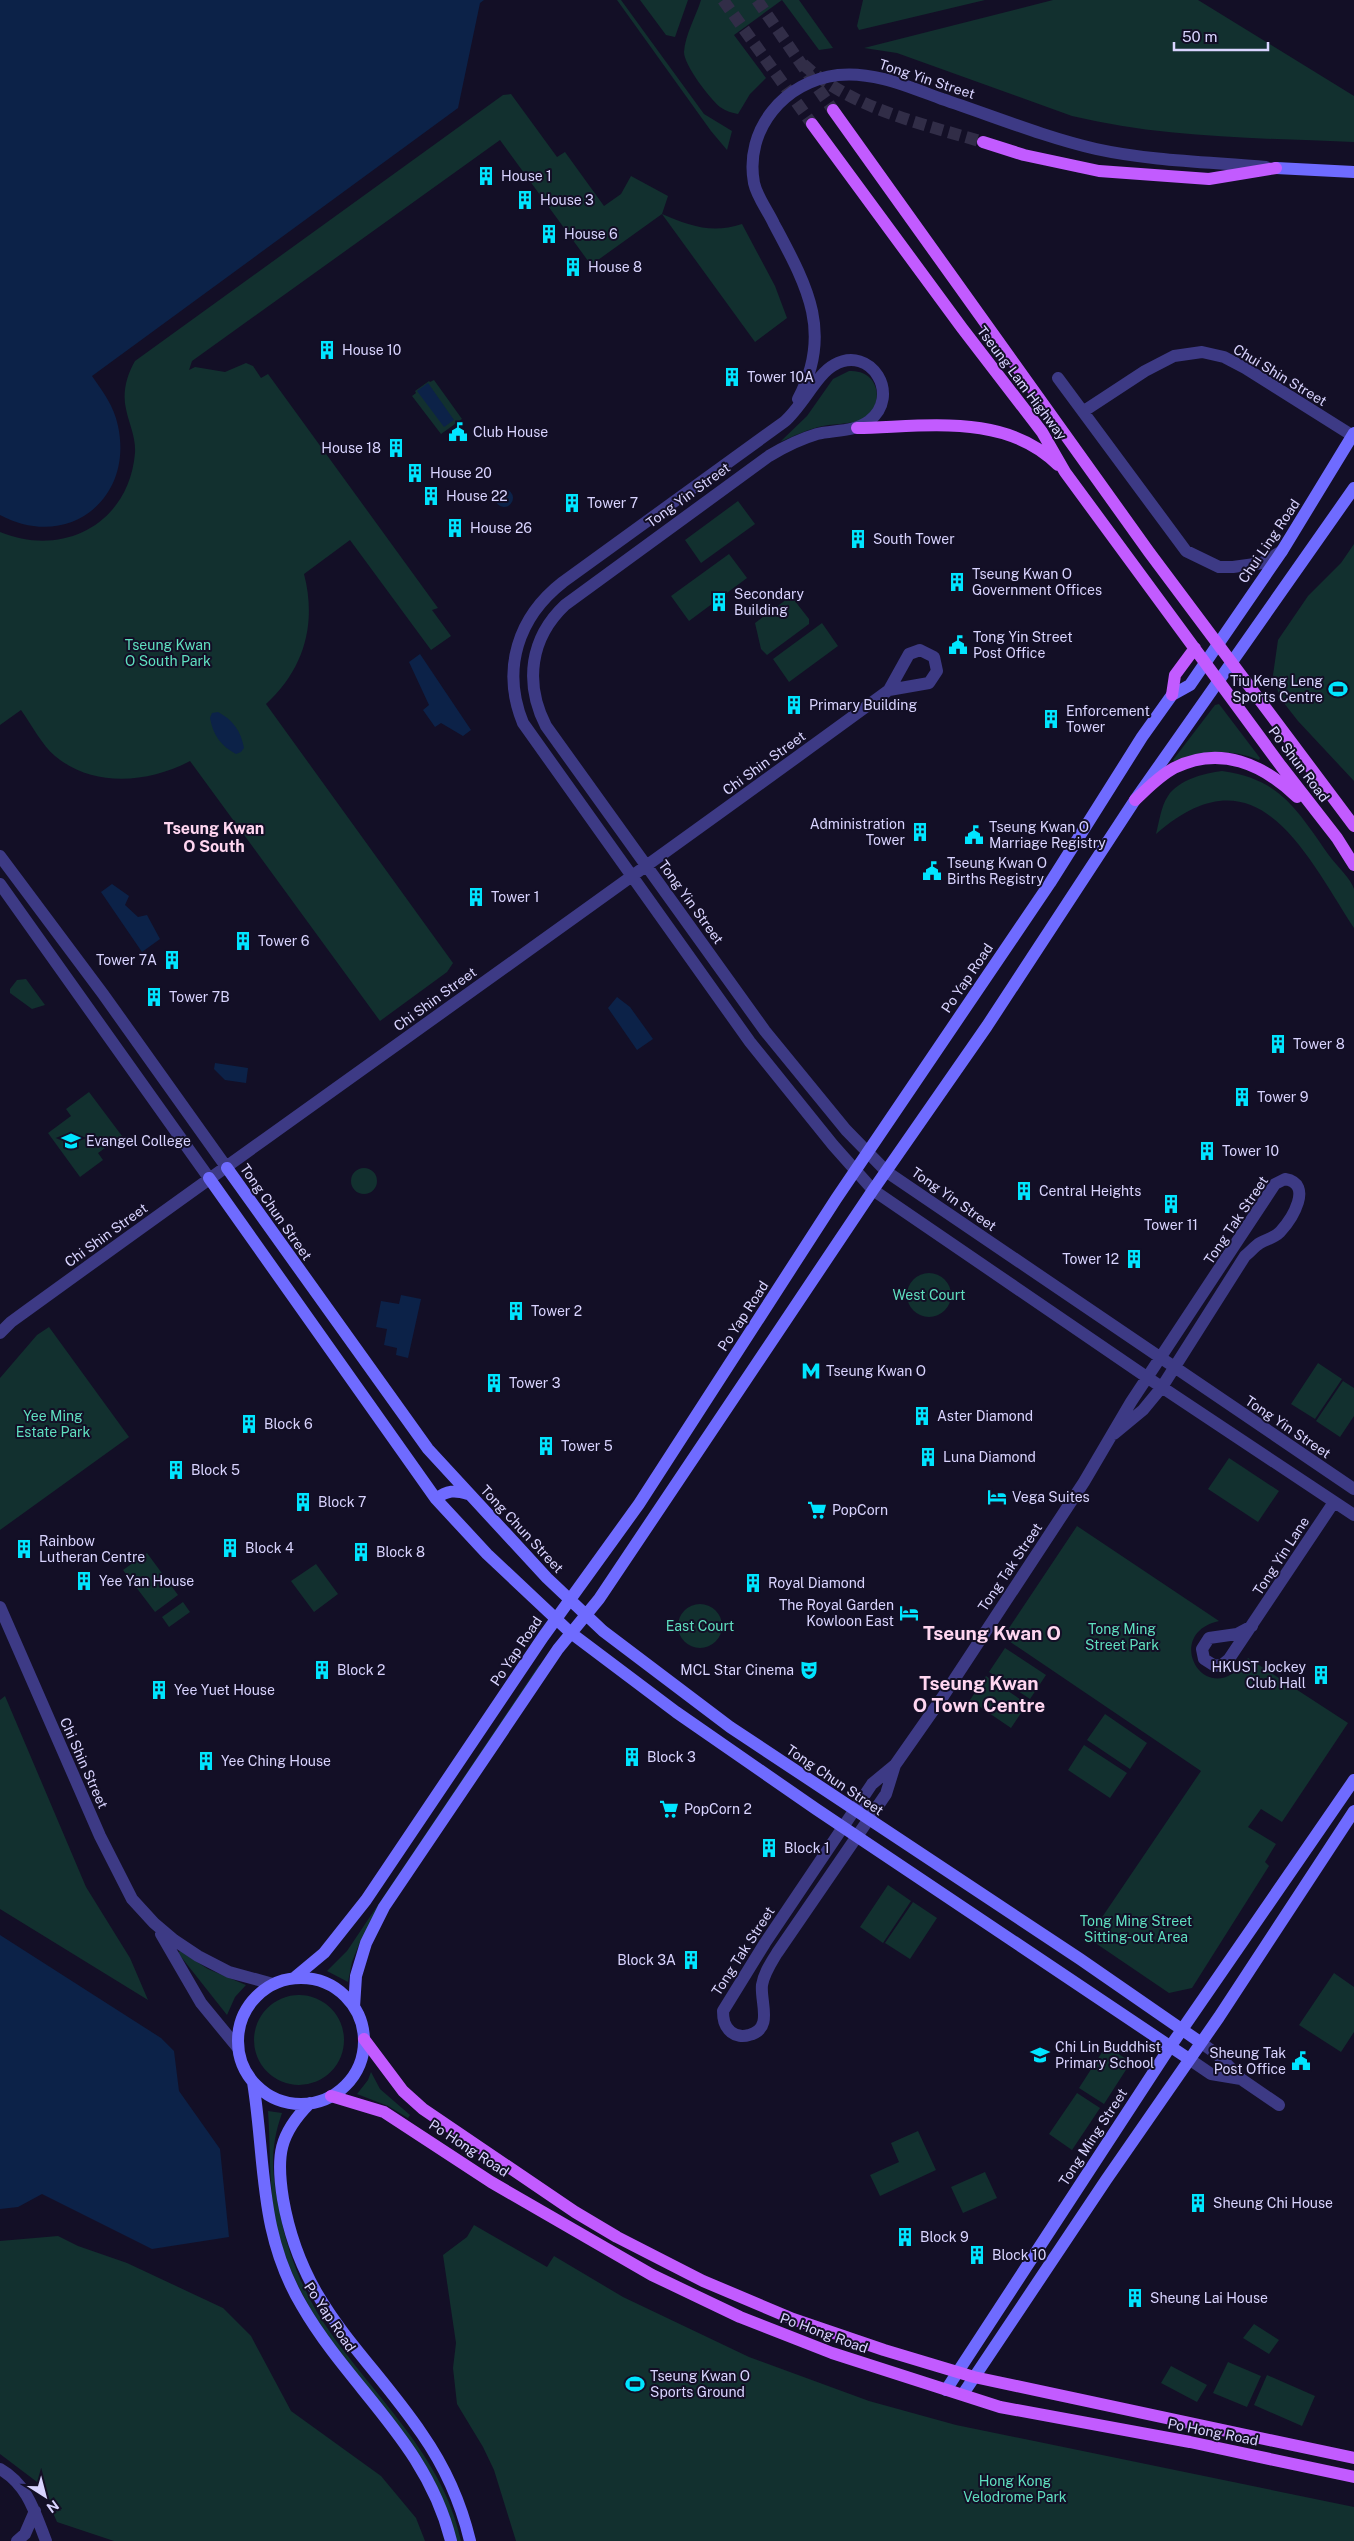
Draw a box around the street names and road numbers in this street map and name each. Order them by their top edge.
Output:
street label: Tong Yin Street [877,56,977,102]
street label: Tseung Lam Highway [974,323,1070,443]
street label: Chui Shin Street [1230,341,1330,409]
street label: Tong Yin Street [643,459,733,531]
street label: Chui Ling Road [1235,496,1303,586]
street label: Po Shun Road [1265,723,1333,805]
street label: Chi Shin Street [720,728,808,798]
street label: Tong Yin Street [655,857,727,947]
street label: Po Yap Road [938,940,996,1016]
street label: Chi Shin Street [391,964,479,1034]
street label: Tong Chun Street [237,1161,315,1263]
street label: Tong Yin Street [909,1164,999,1234]
street label: Tong Tak Street [1201,1173,1271,1267]
street label: Chi Shin Street [62,1200,150,1270]
street label: Po Yap Road [714,1278,772,1354]
street label: Tong Yin Street [1242,1393,1334,1461]
street label: Tong Chun Street [477,1482,567,1576]
street label: Tong Yin Lane [1250,1514,1312,1598]
street label: Tong Tak Street [975,1520,1045,1614]
street label: Po Yap Road [487,1613,545,1689]
street label: Chi Shin Street [57,1715,111,1811]
street label: Tong Chun Street [783,1742,887,1818]
street label: Tong Tak Street [708,1904,778,1998]
street label: Tong Ming Street [1056,2085,1130,2189]
street label: Po Hong Road [426,2116,512,2180]
street label: Po Yap Road [301,2279,359,2355]
street label: Po Hong Road [778,2310,870,2356]
street label: Po Hong Road [1166,2415,1260,2449]

